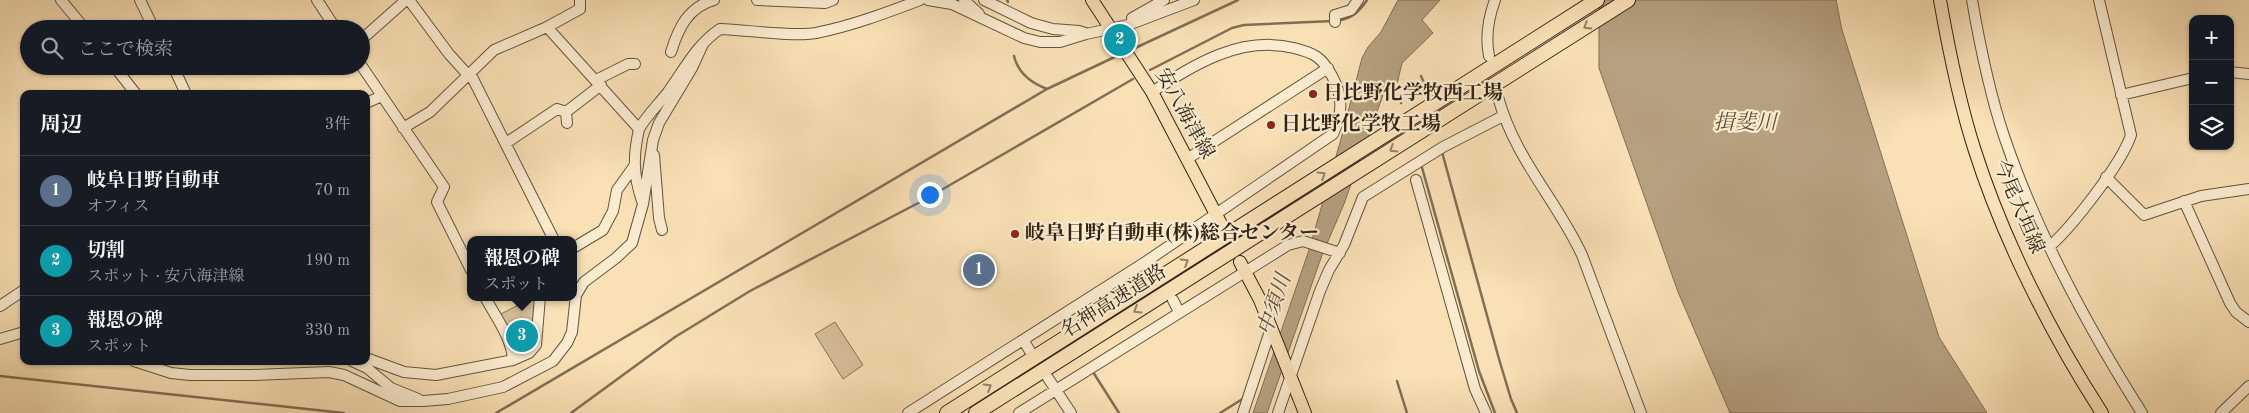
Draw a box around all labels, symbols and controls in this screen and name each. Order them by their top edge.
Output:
map controls [2189,15,2234,150]
button: + [2189,15,2234,60]
search box [20,20,370,75]
one-way arrow [1583,20,1592,29]
pin: 2 [1104,21,1136,59]
icon: search [38,34,66,62]
text: ここで検索 [78,41,173,60]
button: − [2189,60,2234,105]
street label: 安八海津線 [1151,64,1219,163]
place label: 日比野化学牧西工場 [1323,82,1503,104]
marker: 日比野化学牧西工場 [1307,88,1319,100]
button: layers [2189,105,2234,150]
water label: 揖斐川 [1714,111,1778,134]
place label: 日比野化学牧工場 [1281,113,1441,135]
text: 周辺 [40,115,82,136]
text: 3件 [325,117,350,133]
marker: 日比野化学牧工場 [1265,119,1277,131]
one-way arrow [1390,142,1399,152]
street label: 今尾大垣線 [1989,156,2050,257]
text: 岐阜日野自動車 [87,172,220,191]
one-way arrow [1316,172,1325,181]
your location [917,182,943,208]
text: 1 [51,183,61,199]
text: 70 m [314,183,350,199]
text: オフィス [87,199,149,215]
place label: 岐阜日野自動車(株)総合センター [1025,221,1319,244]
marker: 岐阜日野自動車(株)総合センター [1009,228,1021,240]
popup [467,236,577,301]
text: 切割 [87,242,125,261]
text: 報恩の碑 [484,250,560,269]
pin: 1 [963,251,995,289]
text: 2 [51,253,61,269]
text: 190 m [305,253,350,269]
one-way arrow [1179,259,1188,268]
street label: 名神高速道路 [1057,260,1170,342]
text: スポット · 安八海津線 [87,269,244,285]
water label: 中須川 [1253,269,1296,338]
text: スポット [484,277,548,293]
one-way arrow [1134,304,1143,314]
text: 報恩の碑 [87,312,163,331]
pin: 3 [506,317,538,355]
text: 3 [51,323,61,339]
text: 330 m [305,323,350,339]
text: スポット [87,339,151,355]
one-way arrow [983,384,992,393]

